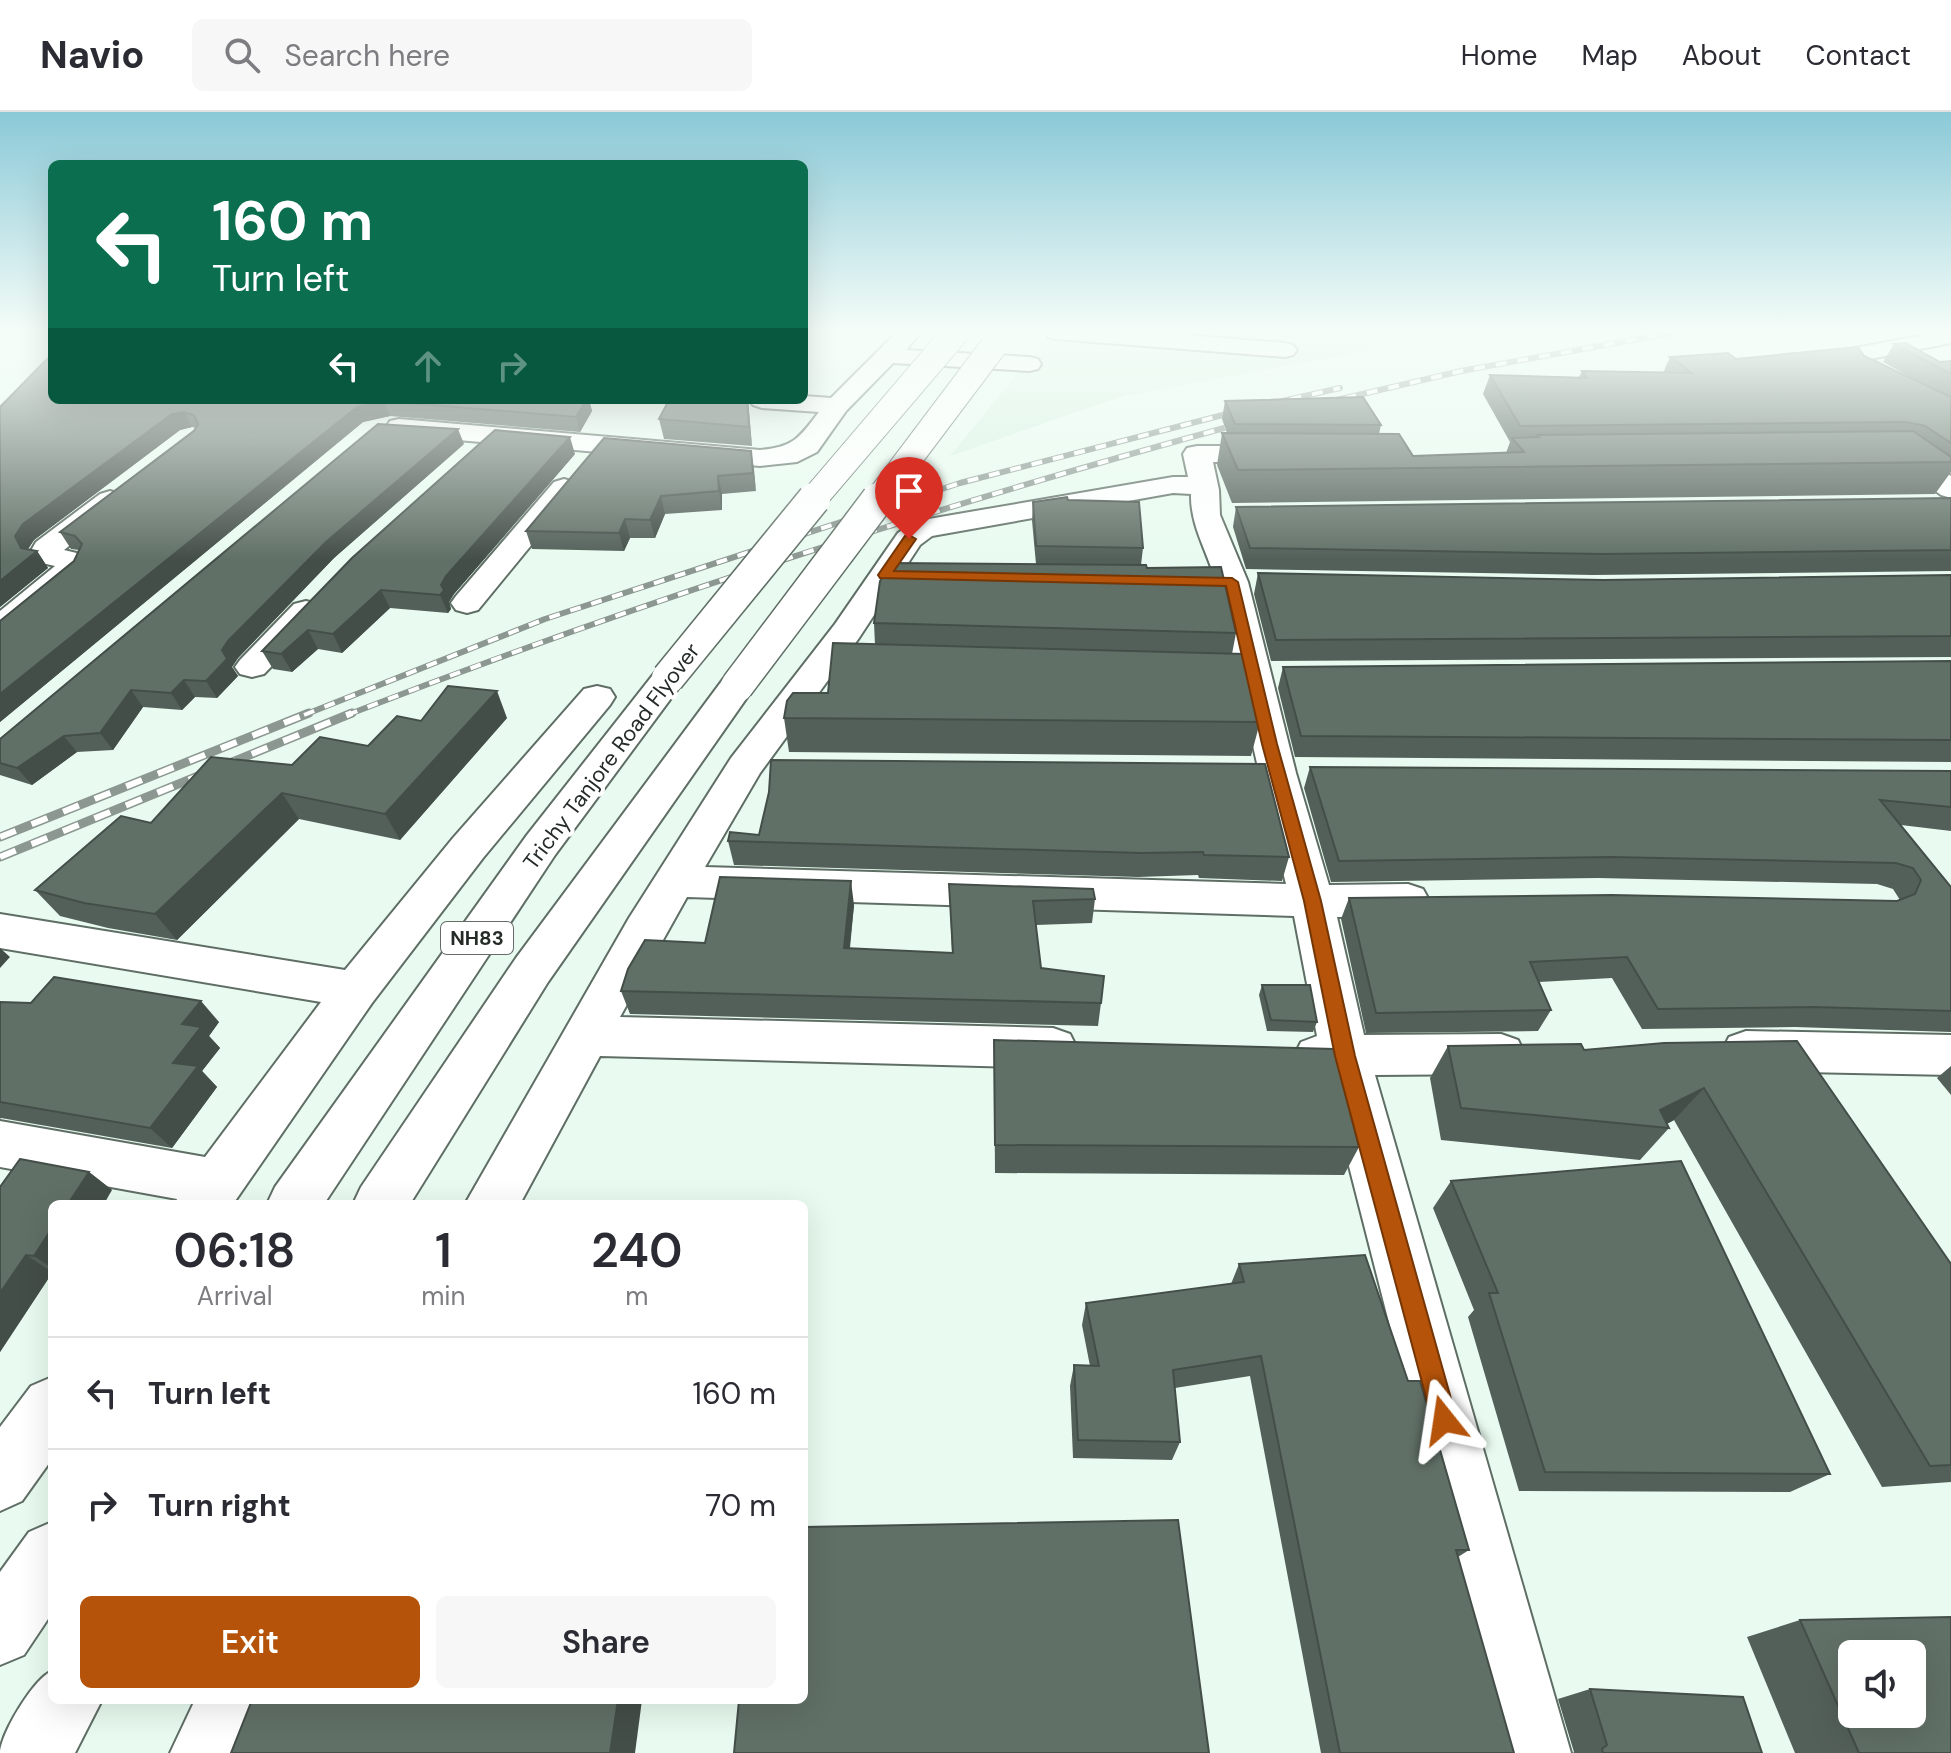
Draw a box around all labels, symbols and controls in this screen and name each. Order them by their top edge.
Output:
search box [192,19,752,91]
text: Navio [40,30,144,80]
icon: search [220,33,264,77]
text: Search here [284,36,450,75]
text: Home [1461,37,1537,74]
text: Map [1581,37,1638,74]
text: About [1682,37,1761,74]
text: Contact [1805,37,1911,74]
text: 160 m [212,184,373,257]
icon: left [80,192,184,296]
text: Turn left [212,255,349,302]
icon: left [322,344,366,388]
icon: ahead [406,344,450,388]
icon: right [490,344,534,388]
pin [875,457,943,539]
icon: arrive [887,469,931,513]
street label: Trichy Tanjore Road Flyover [517,637,706,875]
road number: NH83 [441,922,513,954]
text: 06:18 [174,1219,296,1282]
text: 1 [435,1219,452,1282]
text: 240 [591,1219,682,1282]
text: Arrival [197,1279,272,1313]
text: min [421,1279,466,1313]
text: m [625,1279,648,1313]
icon: left [80,1371,124,1415]
text: Turn left [148,1374,271,1413]
text: 160 m [693,1374,776,1413]
position arrow [1402,1378,1486,1462]
icon: right [80,1483,124,1527]
text: Turn right [148,1486,291,1525]
text: 70 m [705,1486,776,1525]
button: Exit [80,1596,420,1688]
button: Share [436,1596,776,1688]
map controls [1838,1640,1926,1728]
button: sound [1838,1640,1926,1728]

